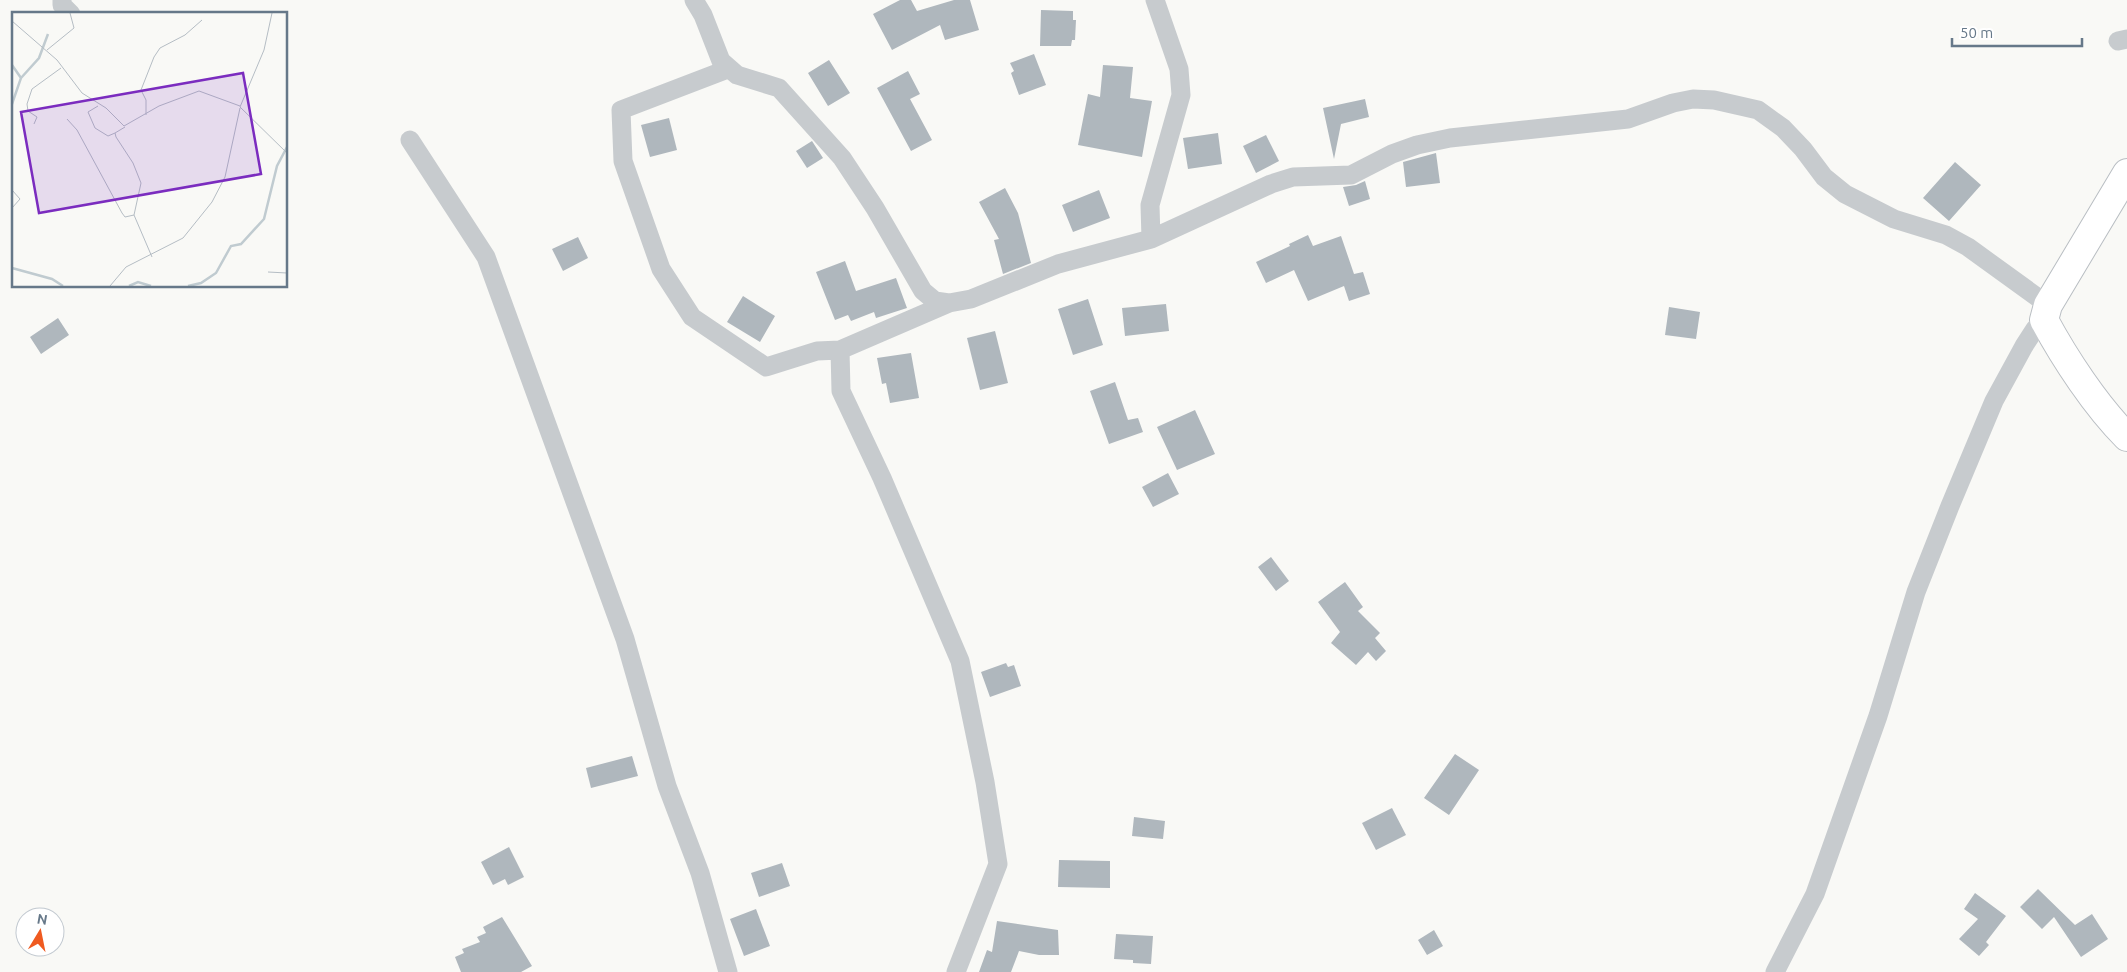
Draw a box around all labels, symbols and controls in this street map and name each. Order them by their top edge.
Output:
inset map [12,12,288,288]
scale bar [1952,15,2082,47]
text: 50 m [1960,24,1993,41]
north arrow [15,907,65,957]
text: N [36,910,49,928]

